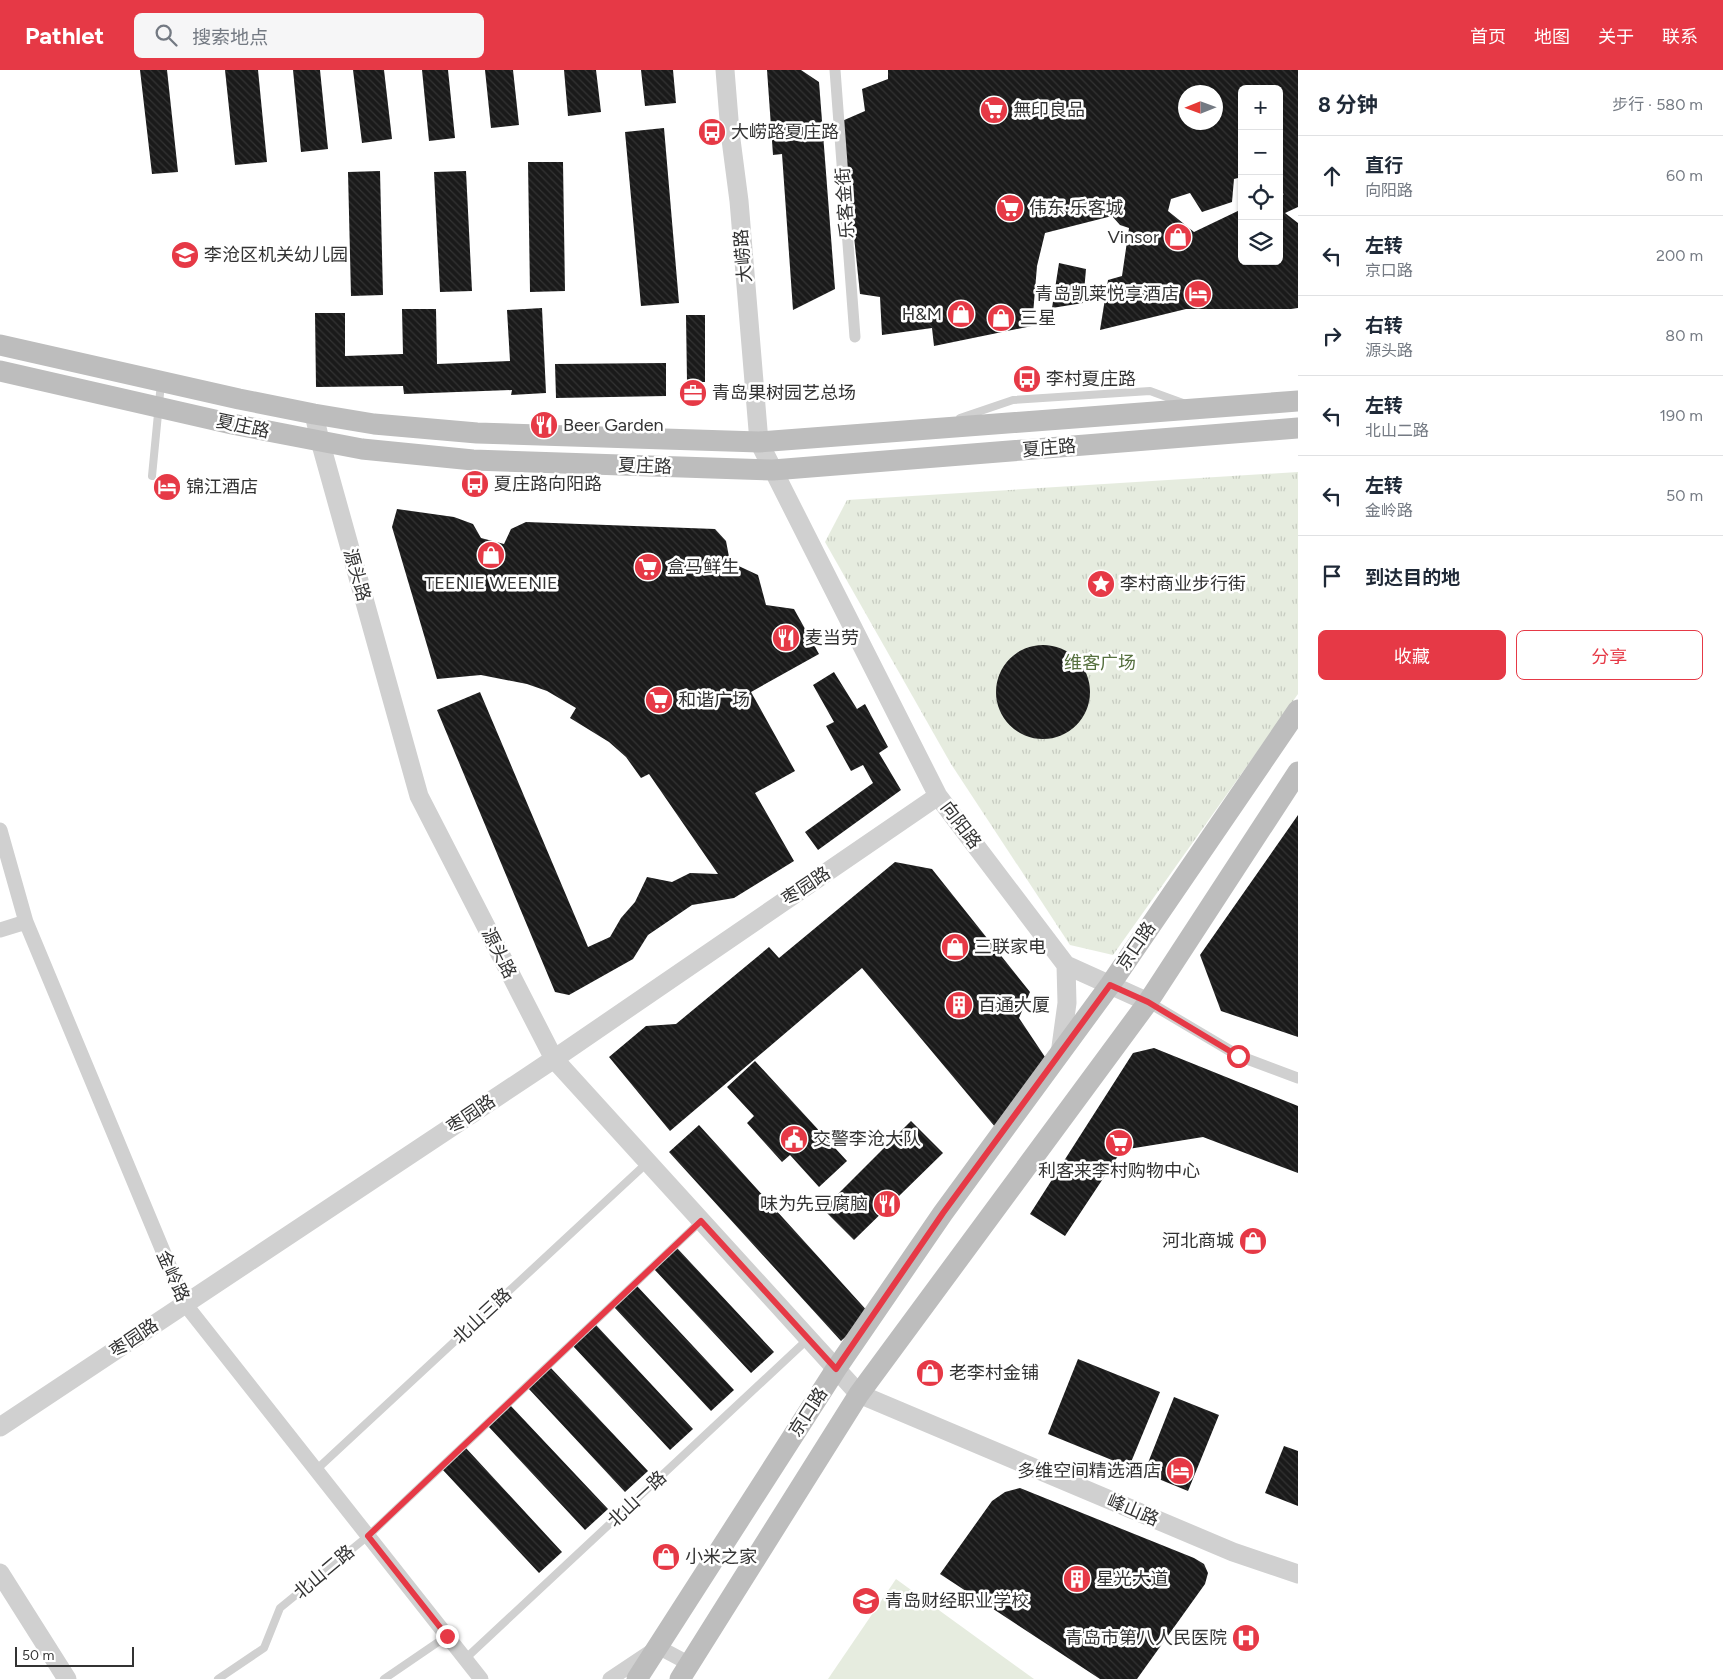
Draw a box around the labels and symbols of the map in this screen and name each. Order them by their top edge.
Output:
north arrow [1178,85,1223,130]
supermarket icon: 無印良品 [979,95,1009,125]
place label: 無印良品 [1013,99,1085,121]
bus stop icon: 大崂路夏庄路 [697,117,727,147]
place label: 大崂路夏庄路 [731,121,839,143]
street label: 乐客金街 [832,166,858,240]
supermarket icon: 伟东·乐客城 [995,193,1025,223]
place label: 伟东·乐客城 [1029,197,1124,219]
shop icon: Vinsor [1163,222,1193,252]
place label: Vinsor [1107,226,1159,248]
street label: 大崂路 [730,228,756,284]
school or university icon: 李沧区机关幼儿园 [170,240,200,270]
place label: 李沧区机关幼儿园 [204,244,348,266]
hotel icon: 青岛凯莱悦享酒店 [1183,279,1213,309]
place label: 青岛凯莱悦享酒店 [1035,283,1179,305]
shop icon: H&M [946,299,976,329]
place label: H&M [902,303,942,325]
shop icon: 三星 [986,303,1016,333]
place label: 三星 [1020,307,1056,329]
bus stop icon: 李村夏庄路 [1012,364,1042,394]
place label: 李村夏庄路 [1046,368,1136,390]
office icon: 青岛果树园艺总场 [678,378,708,408]
place label: 青岛果树园艺总场 [712,382,856,404]
street label: 夏庄路 [214,410,272,442]
restaurant icon: Beer Garden [529,410,559,440]
place label: Beer Garden [563,414,664,436]
street label: 夏庄路 [1021,435,1077,461]
street label: 夏庄路 [618,454,672,478]
bus stop icon: 夏庄路向阳路 [460,469,490,499]
hotel icon: 锦江酒店 [152,472,182,502]
place label: 夏庄路向阳路 [494,473,602,495]
place label: 锦江酒店 [186,476,258,498]
shop icon: TEENIE WEENIE [476,540,506,570]
street label: 源头路 [339,546,375,604]
supermarket icon: 盒马鲜生 [633,552,663,582]
place label: 盒马鲜生 [667,556,739,578]
place icon: 李村商业步行街 [1086,569,1116,599]
place label: TEENIE WEENIE [424,572,558,594]
place label: 李村商业步行街 [1120,573,1246,595]
restaurant icon: 麦当劳 [771,623,801,653]
place label: 麦当劳 [805,627,859,649]
park label: 维客广场 [1064,652,1136,674]
supermarket icon: 和谐广场 [644,685,674,715]
place label: 和谐广场 [678,689,750,711]
street label: 向阳路 [936,797,986,853]
street label: 枣园路 [777,862,835,910]
street label: 京口路 [1112,917,1160,975]
street label: 源头路 [477,924,521,982]
shop icon: 三联家电 [940,932,970,962]
place label: 三联家电 [974,936,1046,958]
building icon: 百通大厦 [944,990,974,1020]
place label: 百通大厦 [978,994,1050,1016]
route start [1227,1045,1250,1068]
street label: 枣园路 [442,1090,500,1138]
public building icon: 交警李沧大队 [779,1124,809,1154]
place label: 交警李沧大队 [813,1128,921,1150]
supermarket icon: 利客来李村购物中心 [1104,1128,1134,1158]
place label: 利客来李村购物中心 [1038,1160,1200,1182]
restaurant icon: 味为先豆腐脑 [872,1189,902,1219]
place label: 味为先豆腐脑 [760,1193,868,1215]
shop icon: 河北商城 [1238,1226,1268,1256]
place label: 河北商城 [1162,1230,1234,1252]
street label: 金岭路 [152,1247,194,1305]
street label: 北山三路 [448,1283,516,1349]
street label: 枣园路 [105,1314,163,1362]
shop icon: 老李村金铺 [915,1358,945,1388]
place label: 老李村金铺 [949,1362,1039,1384]
street label: 京口路 [784,1383,832,1441]
hotel icon: 多维空间精选酒店 [1165,1456,1195,1486]
place label: 多维空间精选酒店 [1017,1460,1161,1482]
street label: 北山一路 [603,1466,671,1532]
street label: 峰山路 [1104,1489,1162,1531]
street label: 北山二路 [289,1540,359,1604]
shop icon: 小米之家 [651,1542,681,1572]
place label: 小米之家 [685,1546,757,1568]
building icon: 星光大道 [1062,1564,1092,1594]
place label: 星光大道 [1096,1568,1168,1590]
school or university icon: 青岛财经职业学校 [851,1586,881,1616]
place label: 青岛财经职业学校 [885,1590,1029,1612]
hospital icon: 青岛市第八人民医院 [1231,1623,1261,1653]
route end [436,1625,459,1648]
place label: 青岛市第八人民医院 [1065,1627,1227,1649]
scale bar [15,1644,134,1667]

